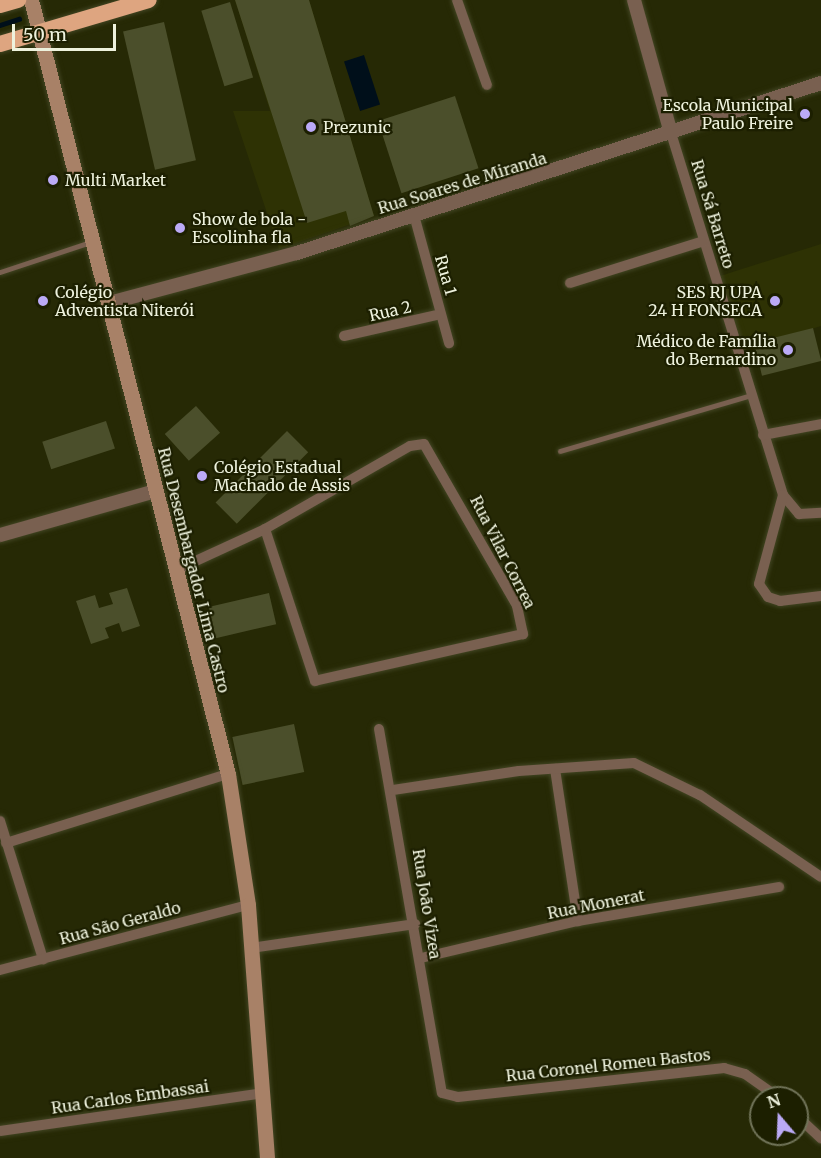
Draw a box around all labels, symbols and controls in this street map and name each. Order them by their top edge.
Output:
scale bar [15,12,118,50]
text: 50 m [23,23,67,46]
place label: Escola Municipal Paulo Freire [662,95,793,133]
marker: Escola Municipal Paulo Freire [798,107,812,121]
place label: Prezunic [323,117,391,137]
marker: Prezunic [304,120,318,134]
street label: Rua Soares de Miranda [375,148,549,218]
street label: Rua Sá Barreto [687,157,739,271]
place label: Multi Market [65,170,166,190]
marker: Multi Market [46,173,60,187]
place label: Show de bola - Escolinha fla [192,209,306,247]
marker: Show de bola - Escolinha fla [173,221,187,235]
street label: Rua 1 [431,253,461,297]
place label: Colégio Adventista Niterói [55,282,194,320]
place label: SES RJ UPA 24 H FONSECA [648,282,762,320]
marker: SES RJ UPA 24 H FONSECA [766,292,784,310]
marker: Colégio Adventista Niterói [36,294,50,308]
street label: Rua 2 [367,297,413,325]
place label: Médico de Família do Bernardino [636,331,776,369]
marker: Médico de Família do Bernardino [781,343,795,357]
street label: Rua Desembargador Lima Castro [154,445,234,695]
place label: Colégio Estadual Machado de Assis [214,457,350,495]
marker: Colégio Estadual Machado de Assis [195,469,209,483]
street label: Rua Vilar Correa [466,492,540,612]
street label: Rua João Vizea [409,847,445,961]
street label: Rua Monerat [546,885,646,923]
street label: Rua São Geraldo [57,898,183,948]
street label: Rua Coronel Romeu Bastos [505,1045,711,1085]
street label: Rua Carlos Embassai [50,1076,210,1118]
north arrow [749,1086,809,1146]
text: N [765,1089,783,1112]

